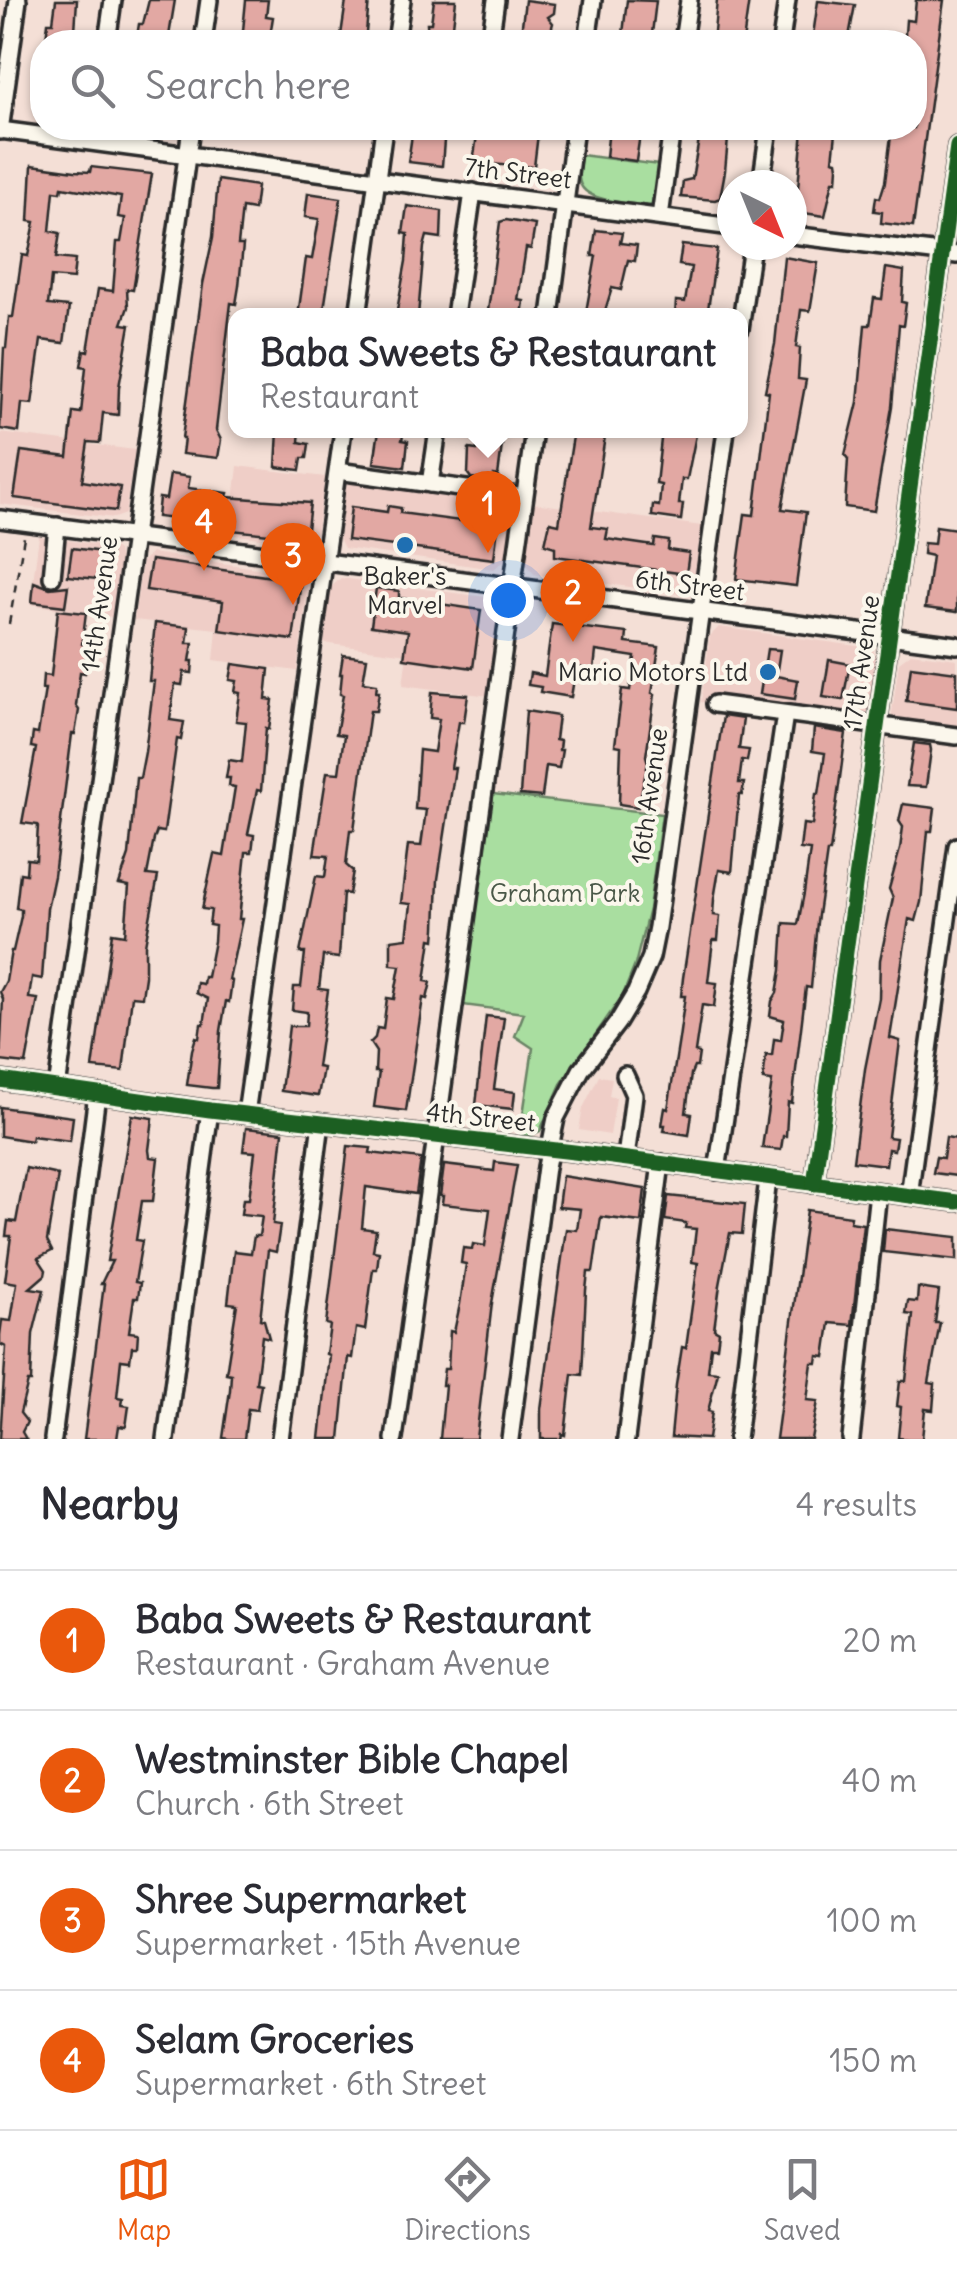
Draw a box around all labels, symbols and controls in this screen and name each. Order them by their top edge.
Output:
search box [30,30,927,140]
icon: search [65,58,120,113]
text: Search here [145,62,351,109]
street label: 7th Street [463,151,573,195]
north arrow [717,170,807,260]
popup [228,308,748,438]
text: Baba Sweets & Restaurant [260,329,716,376]
text: Restaurant [260,376,419,417]
pin: 1 [456,470,520,553]
pin: 4 [172,488,236,571]
pin: 3 [260,522,326,605]
street label: 14th Avenue [74,534,124,674]
marker: Baker's Marvel [394,534,416,556]
place label: Baker's Marvel [363,560,447,621]
pin: 2 [540,560,606,642]
street label: 6th Street [633,562,747,608]
your location [483,575,534,626]
street label: 17th Avenue [836,593,886,731]
place label: Mario Motors Ltd [558,656,748,688]
marker: Mario Motors Ltd [757,661,779,683]
street label: 16th Avenue [624,726,674,866]
park label: Graham Park [490,877,640,909]
street label: 4th Street [425,1095,537,1139]
text: Nearby [40,1478,179,1530]
text: 4 results [796,1484,917,1525]
text: Baba Sweets & Restaurant [135,1596,591,1643]
text: 1 [66,1620,79,1661]
text: 20 m [843,1620,917,1661]
text: Restaurant · Graham Avenue [135,1643,550,1684]
text: Westminster Bible Chapel [135,1736,569,1783]
text: 2 [64,1760,81,1801]
text: 40 m [842,1760,917,1801]
text: Church · 6th Street [135,1783,404,1824]
text: Shree Supermarket [135,1876,466,1923]
text: 3 [63,1900,82,1941]
text: 100 m [827,1900,917,1941]
text: Supermarket · 15th Avenue [135,1923,521,1964]
text: Selam Groceries [135,2016,414,2063]
text: 4 [63,2040,82,2081]
text: 150 m [829,2040,917,2081]
text: Supermarket · 6th Street [135,2063,487,2104]
tab: Map [116,2152,171,2248]
tab: Directions [404,2152,531,2248]
tab: Saved [764,2152,841,2248]

